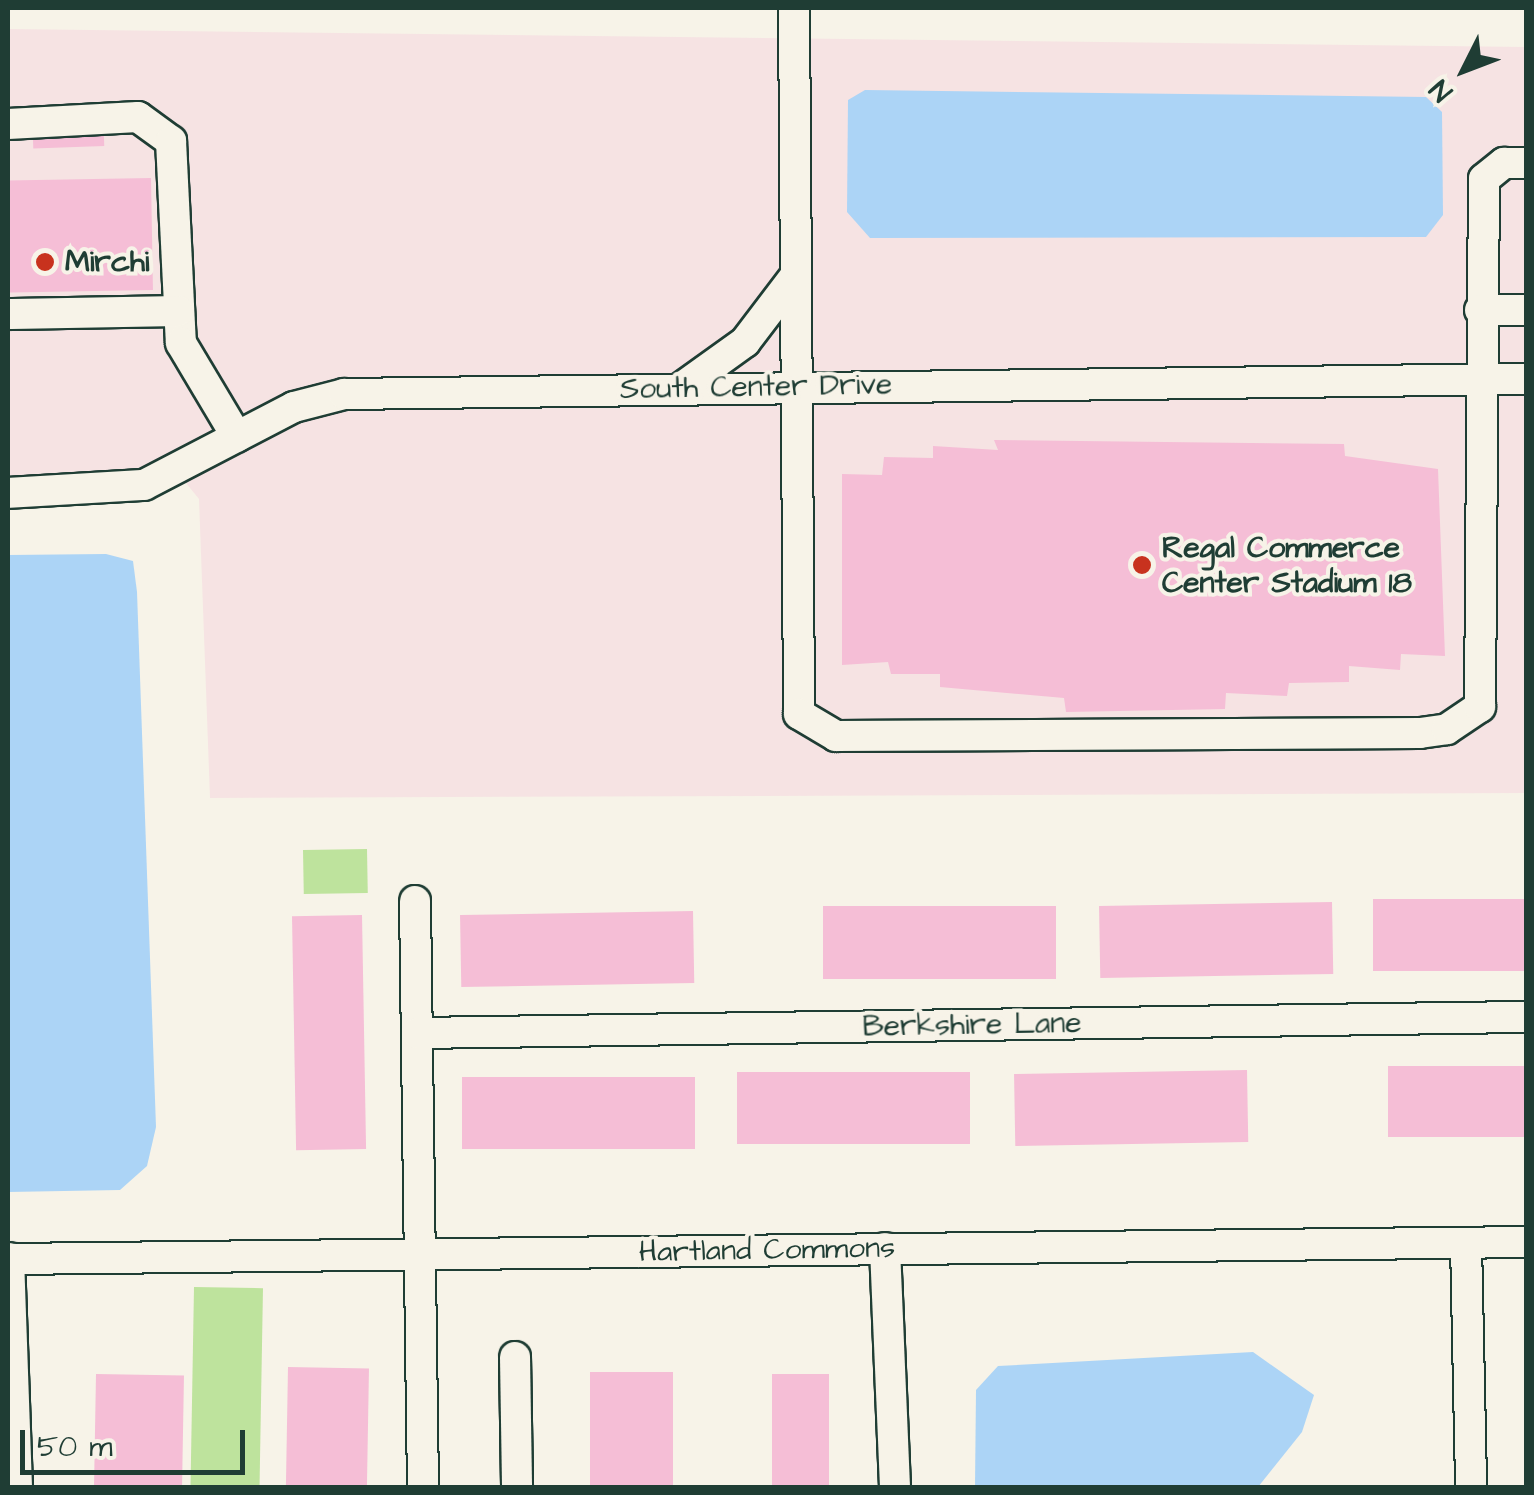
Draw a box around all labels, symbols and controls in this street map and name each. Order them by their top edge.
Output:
north arrow [1414,20,1514,120]
text: N [1421,71,1462,110]
place label: Mirchi [65,244,149,280]
marker: Mirchi [34,251,56,273]
street label: South Center Drive [620,367,892,407]
place label: Regal Commerce Center Stadium 18 [1162,530,1412,600]
marker: Regal Commerce Center Stadium 18 [1131,554,1153,576]
street label: Berkshire Lane [862,1005,1082,1045]
street label: Hartland Commons [639,1230,895,1270]
scale bar [25,1410,250,1472]
text: 50 m [37,1426,113,1468]

